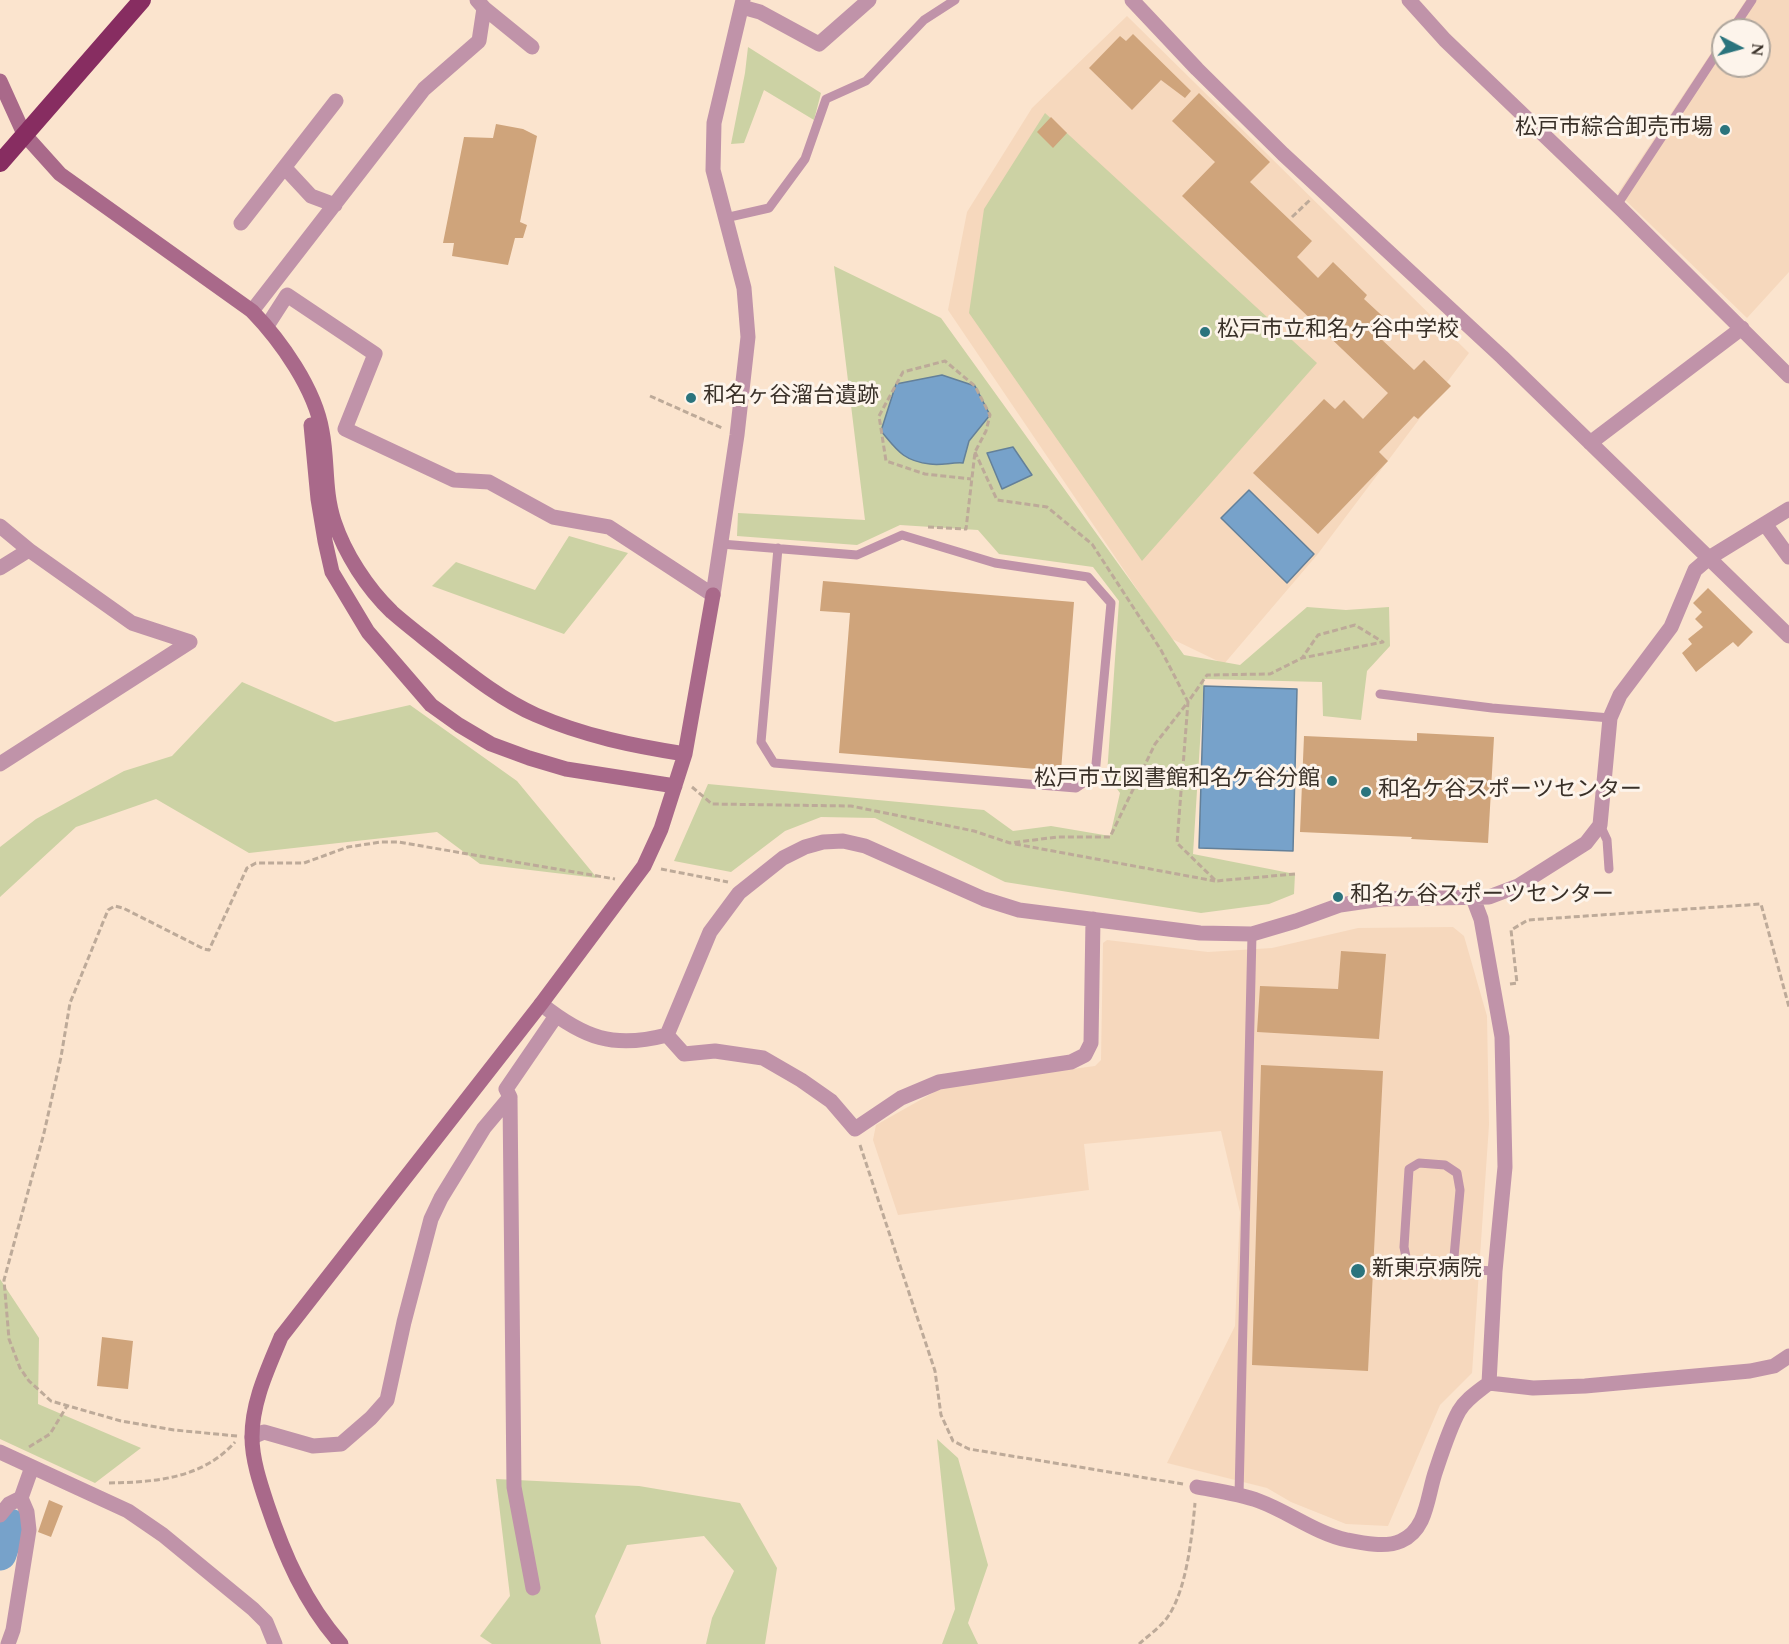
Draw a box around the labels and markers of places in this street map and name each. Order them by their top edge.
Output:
place label: 松戸市綜合卸売市場 [1515,117,1713,143]
marker: 松戸市綜合卸売市場 [1718,123,1732,137]
place label: 松戸市立和名ヶ谷中学校 [1217,319,1459,345]
marker: 松戸市立和名ヶ谷中学校 [1198,325,1212,339]
place label: 和名ヶ谷溜台遺跡 [703,385,879,411]
marker: 和名ヶ谷溜台遺跡 [684,391,698,405]
place label: 松戸市立図書館和名ケ谷分館 [1034,768,1320,794]
marker: 松戸市立図書館和名ケ谷分館 [1325,774,1339,788]
place label: 和名ケ谷スポーツセンター [1378,779,1642,805]
marker: 和名ケ谷スポーツセンター [1359,785,1373,799]
place label: 和名ヶ谷スポーツセンター [1350,884,1614,910]
marker: 和名ヶ谷スポーツセンター [1331,890,1345,904]
place label: 新東京病院 [1372,1258,1482,1284]
marker: 新東京病院 [1349,1262,1367,1280]

